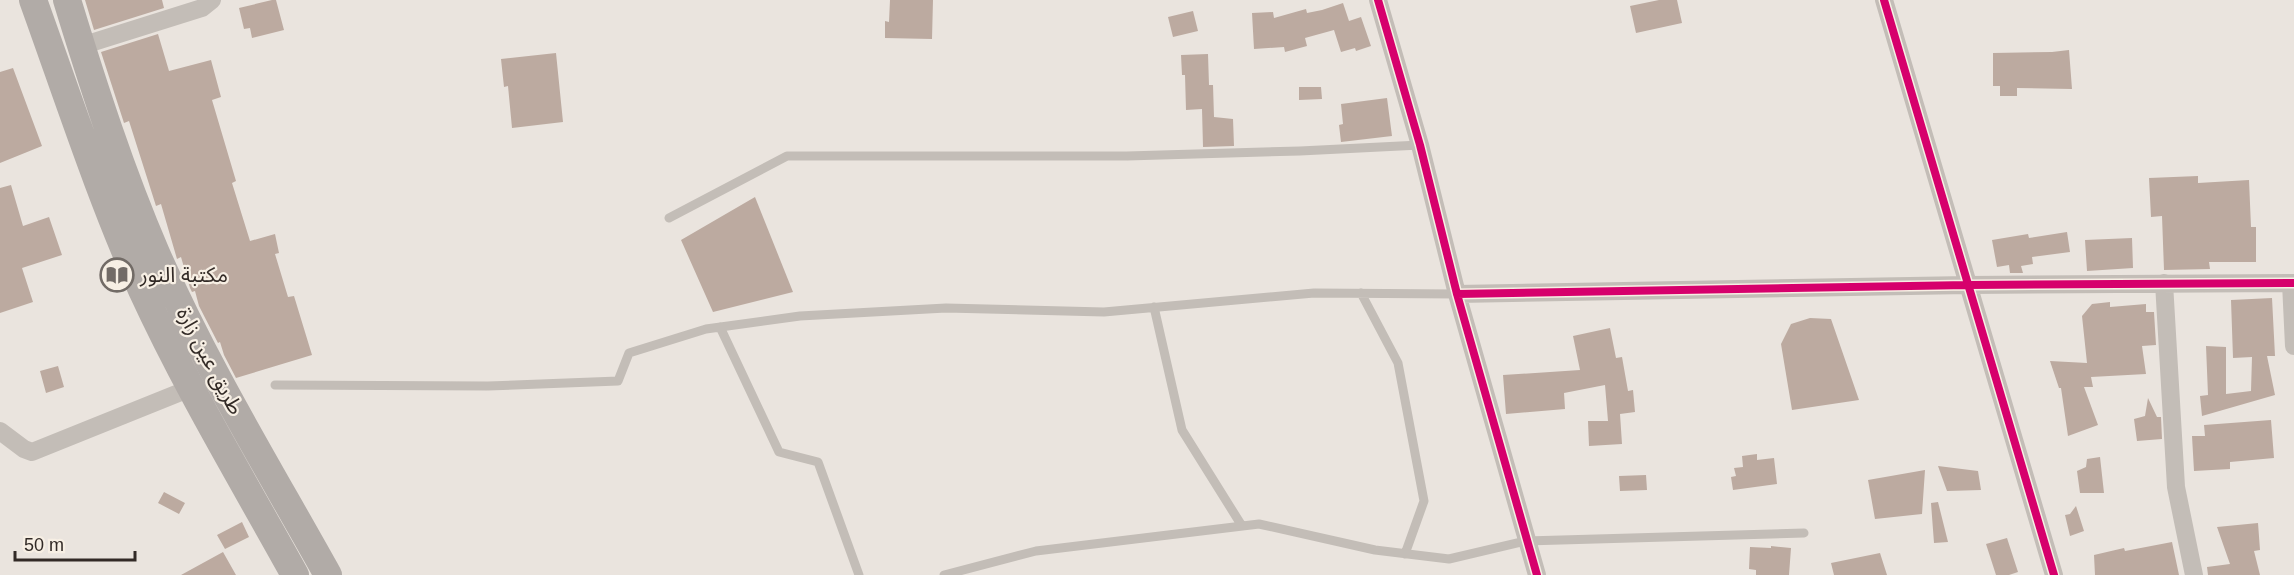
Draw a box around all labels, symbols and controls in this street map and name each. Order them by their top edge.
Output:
library icon: مكتبة النور [99,257,135,293]
place label: مكتبة النور [139,263,228,287]
street label: طريق عين زارة [171,303,248,419]
scale bar [15,524,135,562]
text: 50 m [24,535,64,555]

